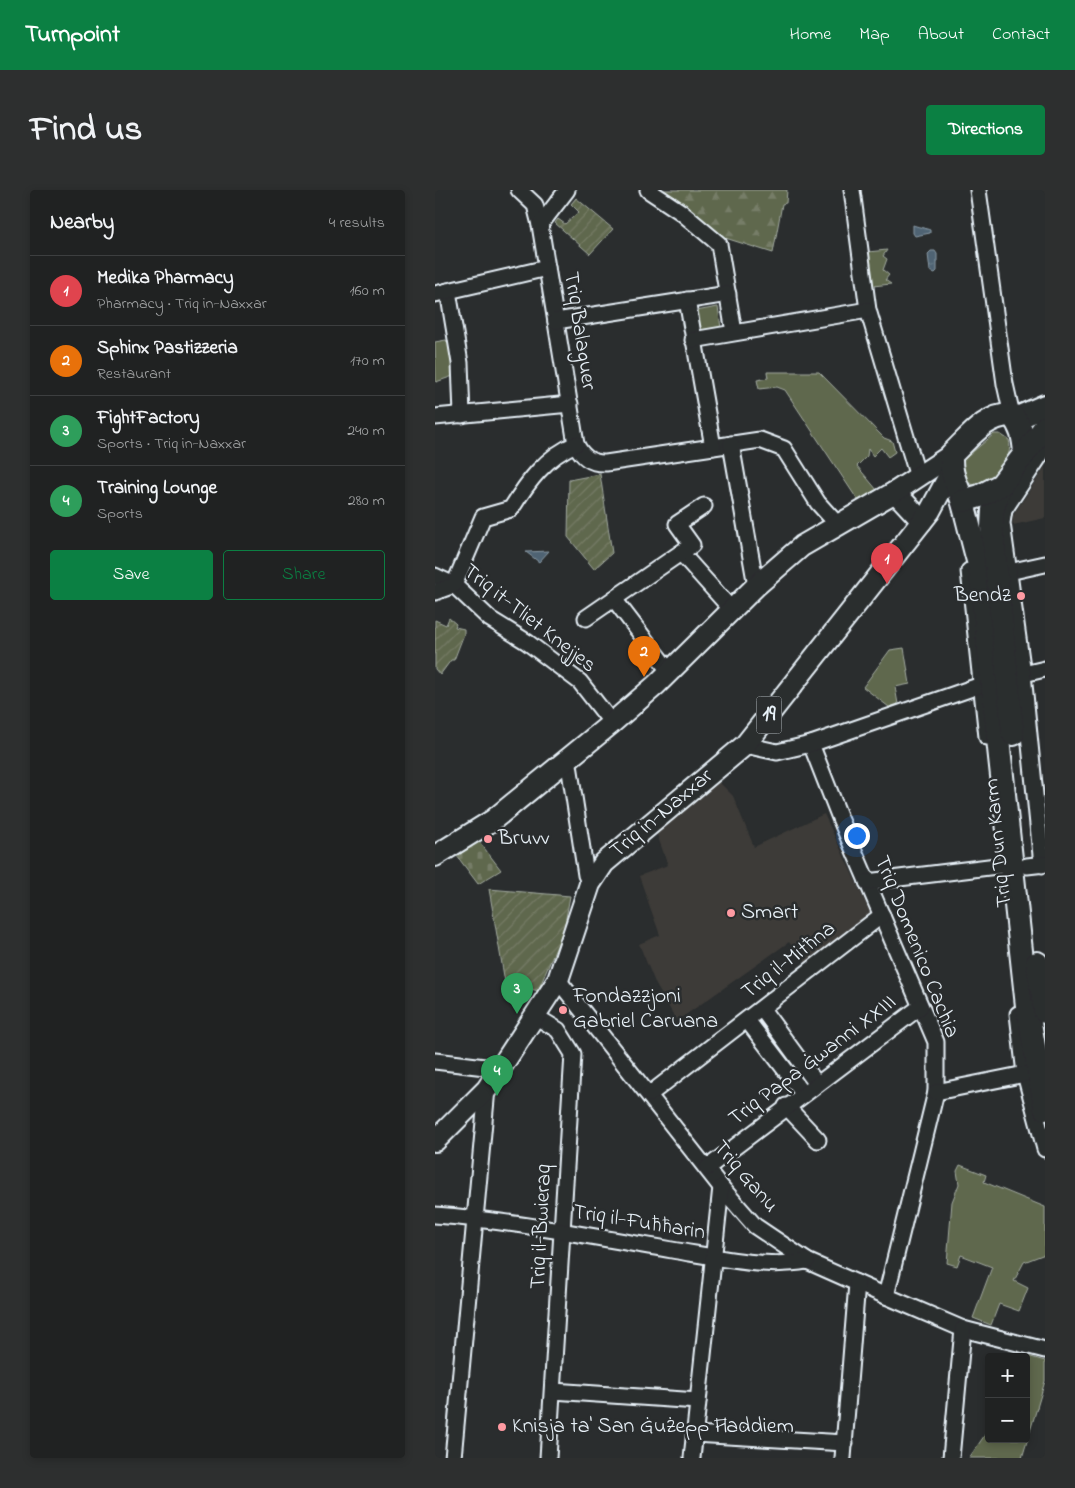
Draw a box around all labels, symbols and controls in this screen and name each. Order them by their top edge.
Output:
text: Turnpoint [25,18,120,53]
text: Home [790,22,831,48]
text: Map [859,22,890,48]
text: About [918,22,964,48]
text: Contact [992,22,1050,48]
text: Find us [30,105,142,156]
button: Directions [926,105,1045,155]
text: Nearby [50,208,114,238]
text: 4 results [329,211,385,235]
text: Medika Pharmacy [97,265,234,292]
street label: Triq Balaguer [553,270,604,393]
text: 1 [63,279,69,303]
text: 160 m [350,279,385,303]
text: Pharmacy · Triq in-Naxxar [97,292,267,316]
text: Sphinx Pastizzeria [97,335,238,362]
text: 2 [62,349,70,373]
text: 170 m [350,349,385,373]
text: Restaurant [97,362,171,386]
text: FightFactory [97,405,200,432]
text: 3 [63,419,69,443]
text: 240 m [347,419,385,443]
text: Sports · Triq in-Naxxar [97,432,246,456]
text: Training Lounge [97,475,217,502]
text: 4 [63,489,69,513]
text: 280 m [348,489,385,513]
text: Sports [97,502,143,526]
pin: 1 [871,543,903,584]
button: Save [50,550,213,600]
button: Share [223,550,385,600]
street label: Triq it-Tliet Knejjes [455,557,603,681]
place label: Bendz [953,580,1012,612]
marker: Bendz [1015,590,1027,602]
pin: 2 [628,636,660,677]
road number: 19 [757,696,781,734]
street label: Triq in-Naxxar [603,761,721,867]
street label: Triq Dun Karm [976,777,1022,909]
place label: Bruvv [497,823,550,855]
your location [844,823,870,849]
marker: Bruvv [482,833,494,845]
street label: Triq Domenico Cachia [865,851,967,1043]
place label: Smart [741,897,799,929]
marker: Smart [725,907,737,919]
street label: Triq il-Mitħna [735,914,843,1008]
pin: 3 [501,973,533,1014]
place label: Fondazzjoni Gabriel Caruana [572,981,718,1038]
street label: Triq Papa Ġwanni XXIII [722,987,904,1135]
marker: Fondazzjoni Gabriel Caruana [557,1004,569,1016]
pin: 4 [481,1055,513,1096]
street label: Triq Ganu [704,1134,786,1220]
street label: Triq il-Bwieraq [523,1164,561,1290]
street label: Triq il-Fuħħarin [571,1197,707,1249]
map controls [985,1353,1030,1443]
button: + [985,1353,1030,1398]
button: − [985,1398,1030,1443]
place label: Knisja ta' San Ġużepp Ħaddiem [512,1411,794,1443]
marker: Knisja ta' San Ġużepp Ħaddiem [496,1421,508,1433]

